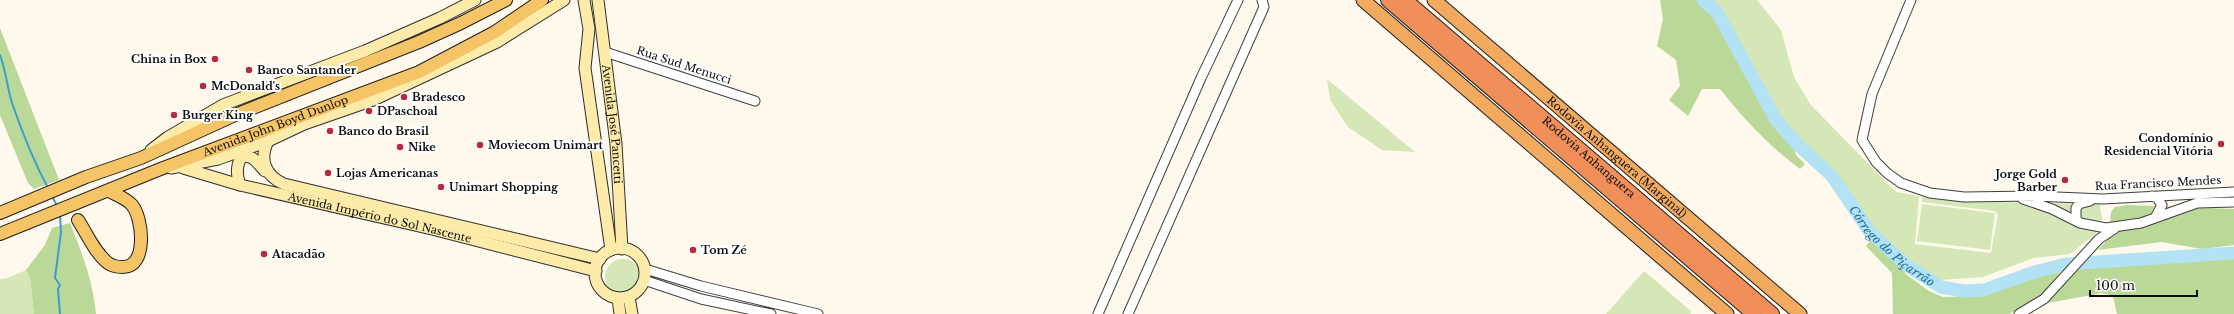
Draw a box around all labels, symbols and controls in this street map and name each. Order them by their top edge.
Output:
street label: Rua Sud Menucci [635,43,733,87]
place label: China in Box [131,52,208,66]
marker: China in Box [210,54,220,64]
place label: Banco Santander [257,63,357,77]
street label: Avenida José Pancetti [599,63,625,184]
marker: Banco Santander [244,65,254,75]
place label: McDonald's [211,79,280,93]
marker: McDonald's [198,81,208,91]
place label: Bradesco [412,90,465,104]
street label: Avenida John Boyd Dunlop [200,92,350,160]
marker: Bradesco [399,92,409,102]
street label: Rodovia Anhanguera (Marginal) [1544,93,1690,221]
place label: DPaschoal [377,104,438,118]
marker: DPaschoal [364,106,374,116]
place label: Burger King [182,108,253,122]
marker: Burger King [169,110,179,120]
street label: Rodovia Anhanguera [1539,114,1639,202]
place label: Banco do Brasil [338,124,429,138]
marker: Banco do Brasil [325,126,335,136]
place label: Condomínio Residencial Vitória [2104,131,2214,158]
place label: Moviecom Unimart [488,138,603,152]
marker: Condomínio Residencial Vitória [2216,139,2226,149]
place label: Nike [408,140,436,154]
marker: Moviecom Unimart [475,140,485,150]
marker: Nike [395,142,405,152]
place label: Lojas Americanas [336,166,438,180]
place label: Jorge Gold Barber [1994,167,2058,194]
marker: Lojas Americanas [323,168,333,178]
street label: Rua Francisco Mendes [2094,173,2222,193]
marker: Jorge Gold Barber [2060,175,2070,185]
place label: Unimart Shopping [449,180,558,194]
marker: Unimart Shopping [436,182,446,192]
street label: Avenida Império do Sol Nascente [286,189,473,246]
water label: Córrego do Piçarrão [1846,202,1938,289]
place label: Tom Zé [701,243,747,257]
marker: Tom Zé [688,245,698,255]
place label: Atacadão [271,247,325,261]
marker: Atacadão [259,249,269,259]
scale bar [2090,272,2197,298]
text: 100 m [2096,278,2135,293]

